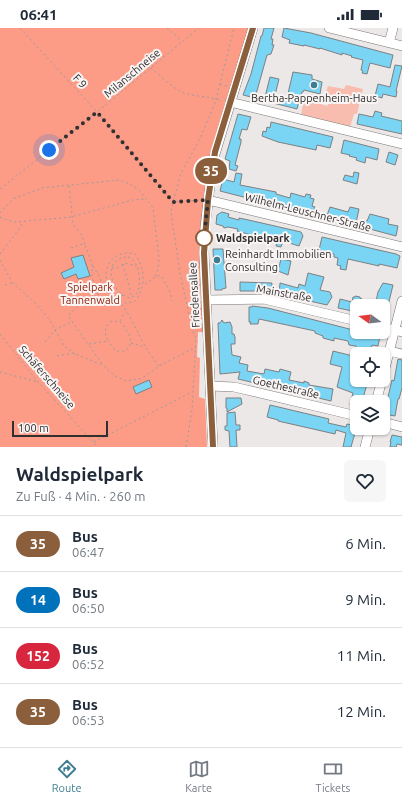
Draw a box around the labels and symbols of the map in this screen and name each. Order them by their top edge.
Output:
street label: Milanschneise [102,46,162,100]
street label: F 9 [71,72,89,90]
marker: Bertha-Pappenheim-Haus [309,80,319,90]
place label: Bertha-Pappenheim-Haus [251,92,377,104]
your location [39,140,59,160]
line badge: 35 [193,158,229,184]
street label: Wilhelm-Leuschner-Straße [243,190,373,234]
marker: Waldspielpark [195,229,213,247]
place label: Waldspielpark [216,232,291,244]
place label: Reinhardt Immobilien Consulting [225,248,331,273]
marker: Reinhardt Immobilien Consulting [212,255,222,265]
street label: Friedensallee [186,262,202,328]
park label: Spielpark Tannenwald [60,281,120,306]
street label: Mainstraße [255,282,313,304]
north arrow [350,299,390,339]
street label: Schäferschneise [16,343,78,411]
street label: Goethestraße [251,373,321,401]
scale bar [12,419,108,438]

